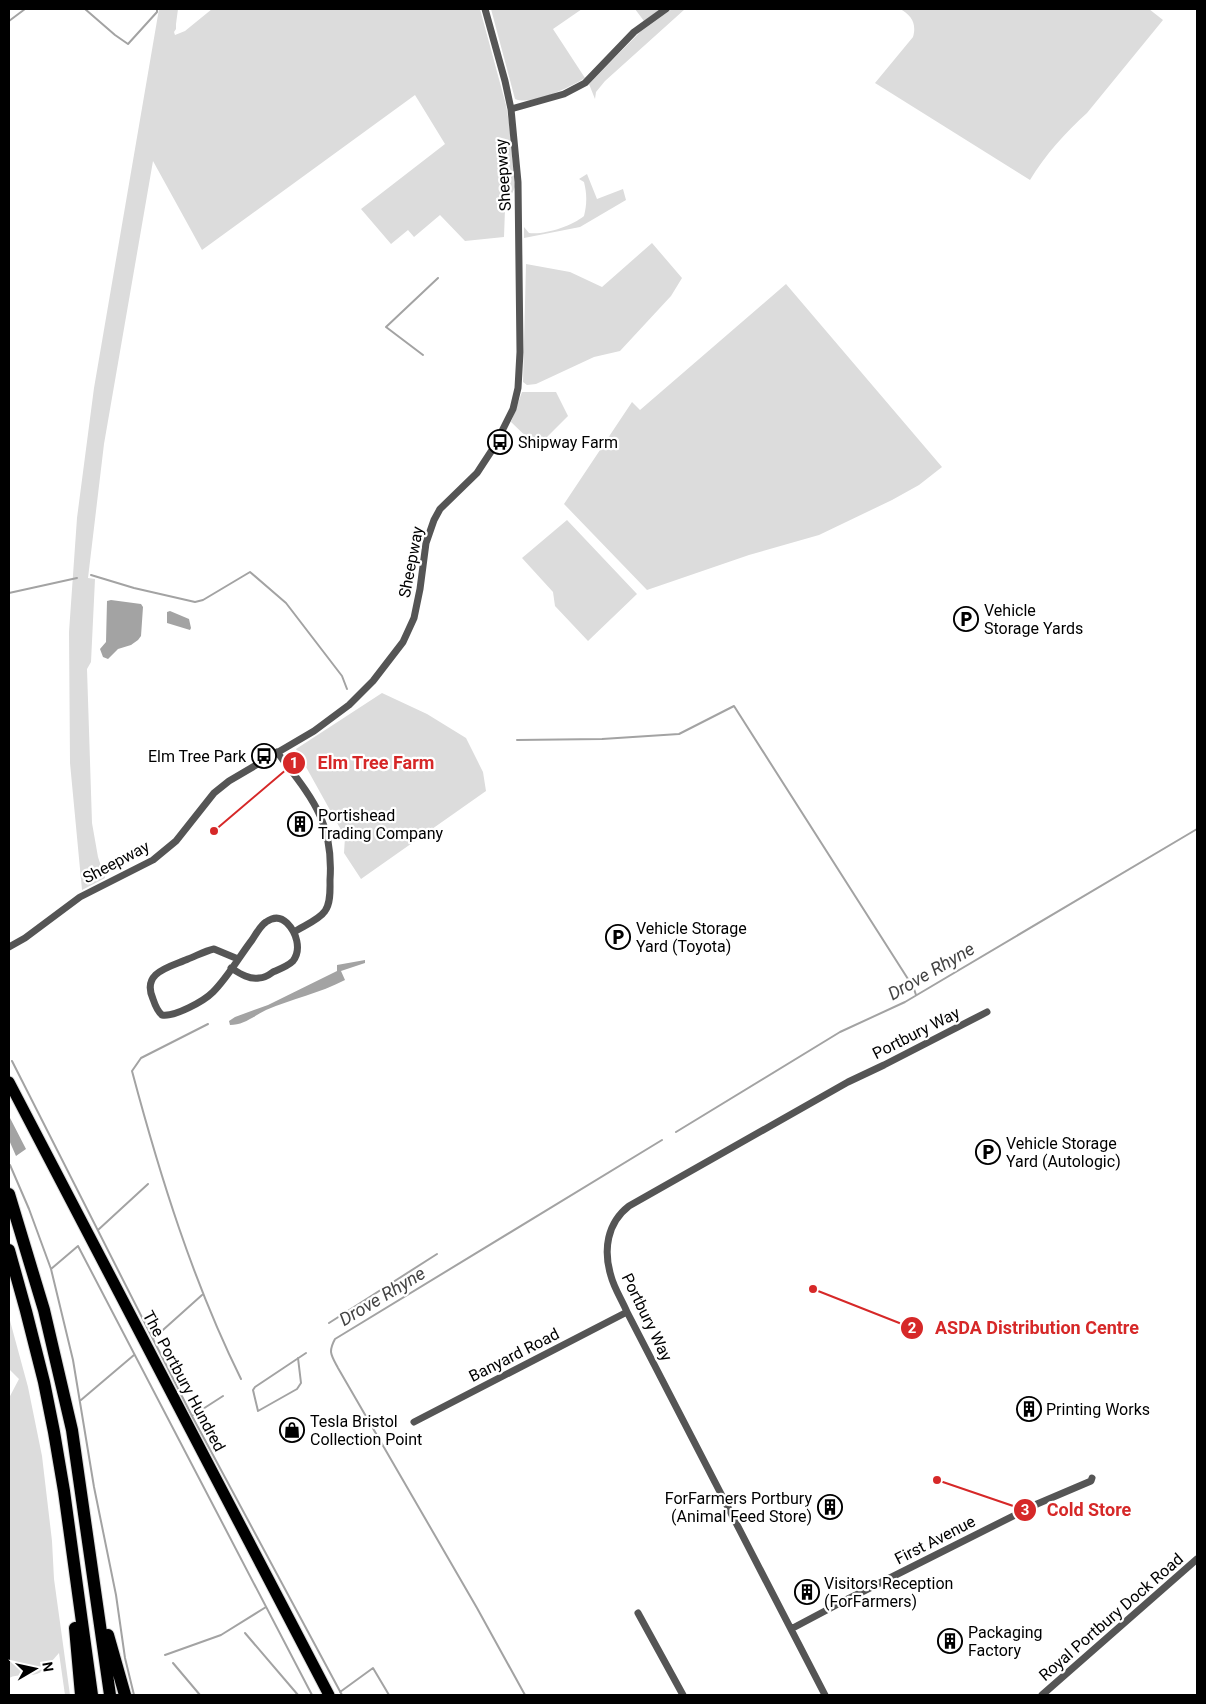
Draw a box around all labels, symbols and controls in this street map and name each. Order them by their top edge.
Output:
street label: Sheepway [491,138,515,212]
bus stop icon: Shipway Farm [487,429,513,455]
place label: Shipway Farm [518,433,618,452]
street label: Sheepway [395,524,427,599]
place label: Vehicle Storage Yards [984,601,1083,638]
parking icon: Vehicle Storage Yards [953,606,979,632]
bus stop icon: Elm Tree Park [251,743,277,769]
callout: Elm Tree Farm [282,746,444,779]
place label: Elm Tree Park [148,747,247,766]
text: Elm Tree Farm [318,752,434,773]
text: 1 [290,754,298,772]
place label: Portishead Trading Company [318,806,444,843]
building icon: Portishead Trading Company [287,811,313,837]
street label: Sheepway [80,836,153,887]
place label: Vehicle Storage Yard (Toyota) [636,919,747,956]
parking icon: Vehicle Storage Yard (Toyota) [605,924,631,950]
water label: Drove Rhyne [884,938,978,1004]
street label: Portbury Way [869,1003,963,1063]
place label: Vehicle Storage Yard (Autologic) [1006,1134,1121,1171]
parking icon: Vehicle Storage Yard (Autologic) [975,1139,1001,1165]
water label: Drove Rhyne [335,1262,429,1330]
street label: Portbury Way [618,1270,677,1364]
street label: The Portbury Hundred [139,1307,229,1455]
callout: ASDA Distribution Centre [900,1311,1149,1344]
text: ASDA Distribution Centre [935,1317,1139,1338]
text: 2 [908,1319,917,1337]
street label: Banyard Road [466,1324,562,1386]
building icon: Printing Works [1016,1396,1042,1422]
place label: Printing Works [1046,1400,1150,1419]
place label: Tesla Bristol Collection Point [310,1412,422,1449]
shop icon: Tesla Bristol Collection Point [279,1417,305,1443]
place label: ForFarmers Portbury (Animal Feed Store) [665,1489,812,1526]
building icon: ForFarmers Portbury (Animal Feed Store) [817,1494,843,1520]
callout: Cold Store [1012,1494,1142,1527]
text: Cold Store [1047,1499,1132,1520]
text: 3 [1021,1501,1029,1519]
street label: First Avenue [892,1512,978,1568]
street label: Royal Portbury Dock Road [1035,1549,1187,1685]
place label: Visitors Reception (ForFarmers) [824,1574,953,1611]
building icon: Visitors Reception (ForFarmers) [794,1579,820,1605]
place label: Packaging Factory [968,1623,1043,1660]
building icon: Packaging Factory [937,1628,963,1654]
north arrow [10,1644,60,1694]
text: N [39,1661,57,1673]

